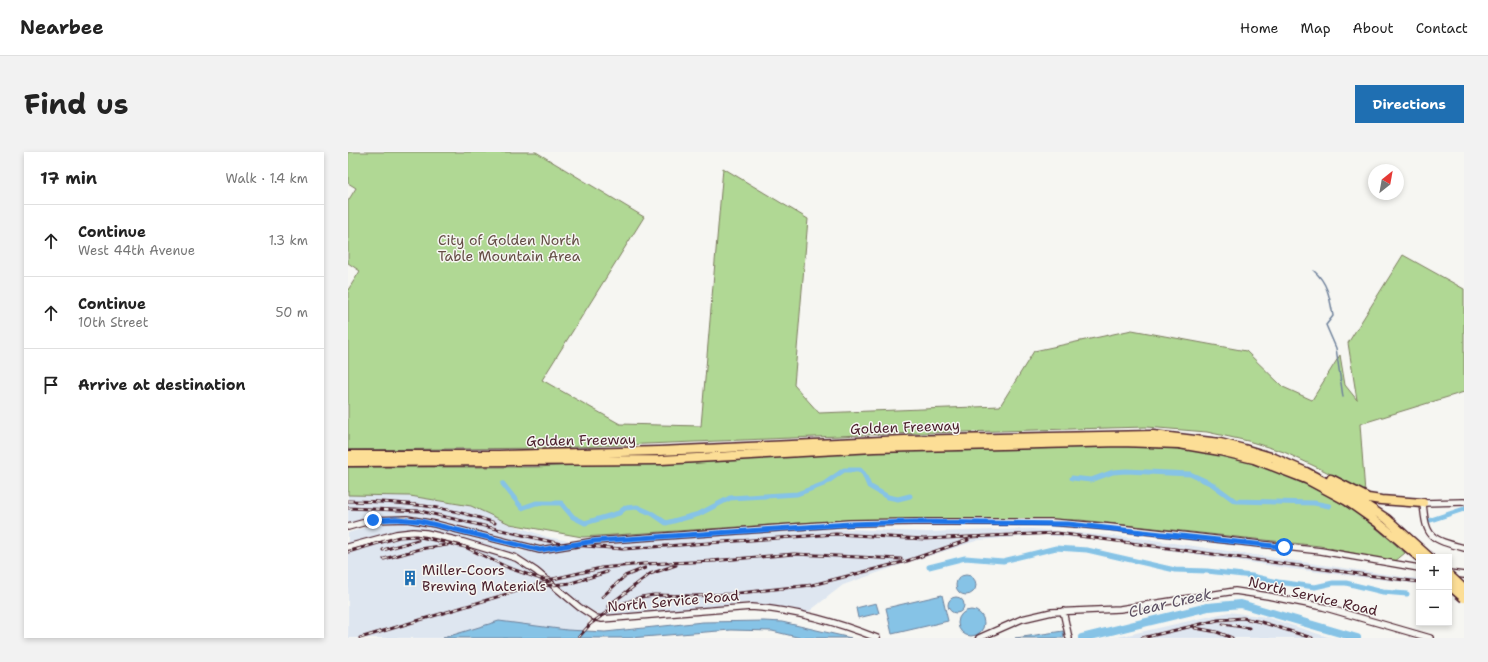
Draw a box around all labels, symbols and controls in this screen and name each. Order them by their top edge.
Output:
text: Nearbee [20,15,104,40]
text: Home [1240,19,1279,37]
text: Map [1301,19,1331,37]
text: About [1353,19,1394,37]
text: Contact [1416,19,1468,37]
text: Find us [24,85,129,123]
button: Directions [1355,85,1464,123]
north arrow [1368,164,1404,200]
text: 17 min [40,167,97,189]
text: Walk · 1.4 km [226,170,308,187]
text: Continue [78,222,146,242]
icon: ahead [40,230,62,252]
park label: City of Golden North Table Mountain Area [438,231,581,265]
text: 1.3 km [269,232,308,249]
text: West 44th Avenue [78,242,195,259]
text: Continue [78,294,146,314]
icon: ahead [40,302,62,324]
text: 50 m [275,304,308,321]
text: 10th Street [78,314,148,331]
icon: arrive [40,374,62,396]
text: Arrive at destination [78,375,246,395]
street label: Golden Freeway [850,416,960,438]
street label: Golden Freeway [526,430,636,450]
route end [364,511,382,529]
route start [1275,538,1293,556]
map controls [1416,554,1452,626]
button: + [1416,554,1452,590]
place label: Miller-Coors Brewing Materials [422,561,546,595]
building icon: Miller-Coors Brewing Materials [401,569,419,587]
street label: North Service Road [1247,572,1379,620]
water label: Clear Creek [1126,584,1214,622]
street label: North Service Road [606,586,740,616]
button: − [1416,590,1452,626]

